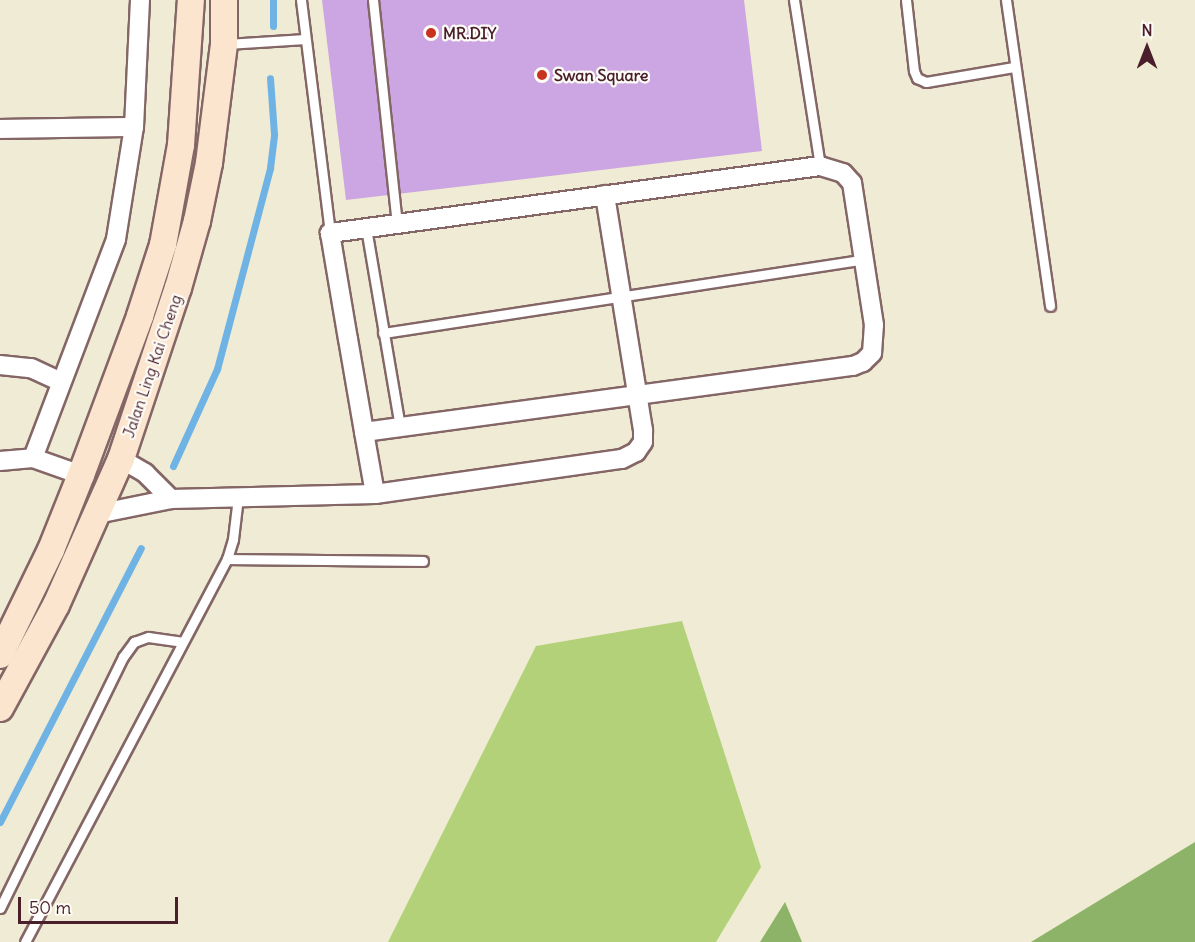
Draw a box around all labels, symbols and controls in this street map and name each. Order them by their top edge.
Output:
north arrow [1117,18,1177,78]
text: N [1141,20,1153,40]
place label: MR.DIY [443,23,496,43]
marker: MR.DIY [424,26,438,40]
place label: Swan Square [554,65,648,85]
marker: Swan Square [535,68,549,82]
street label: Jalan Ling Kai Cheng [118,292,186,440]
scale bar [21,885,182,923]
text: 50 m [29,896,71,919]

